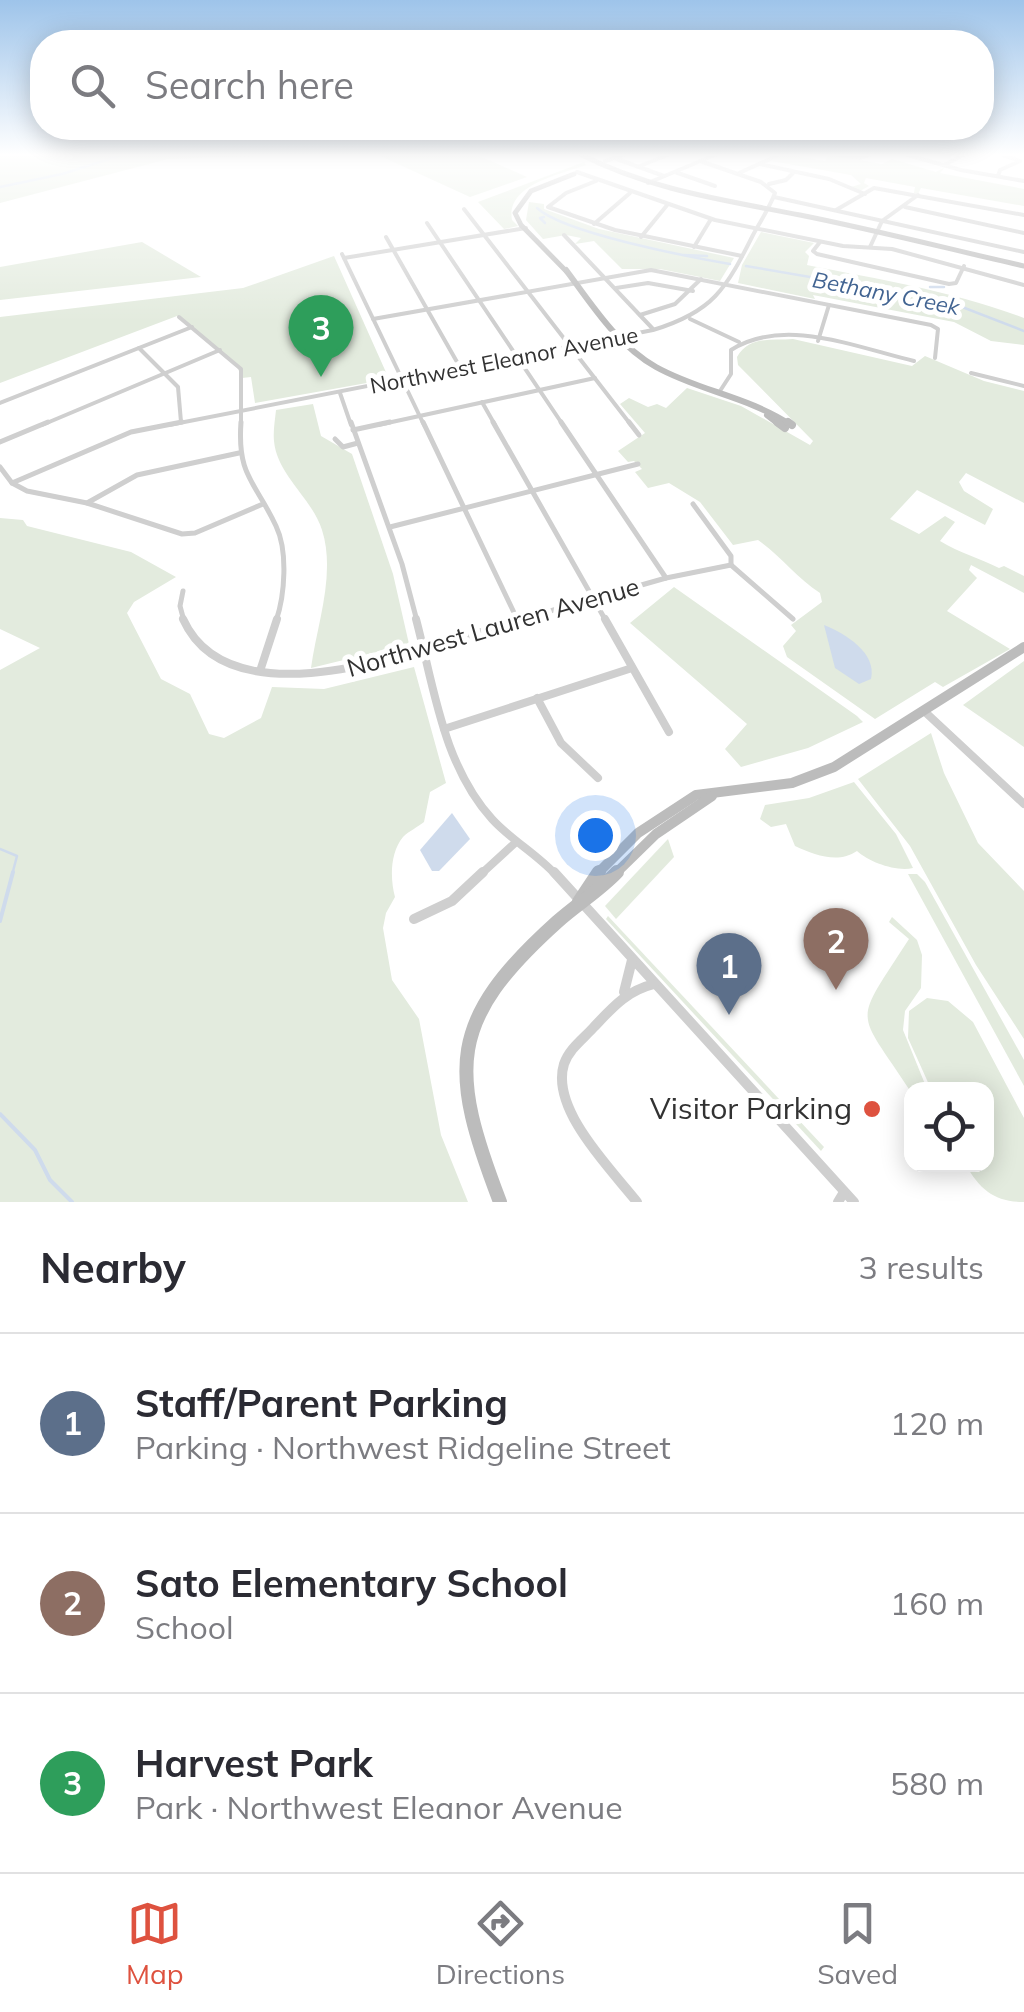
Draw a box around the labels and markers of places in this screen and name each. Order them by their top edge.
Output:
pin: 3 [288,294,354,377]
pin: 2 [804,908,868,990]
pin: 1 [696,932,762,1015]
place label: Visitor Parking [650,1089,852,1127]
marker: Visitor Parking [861,1098,883,1120]

